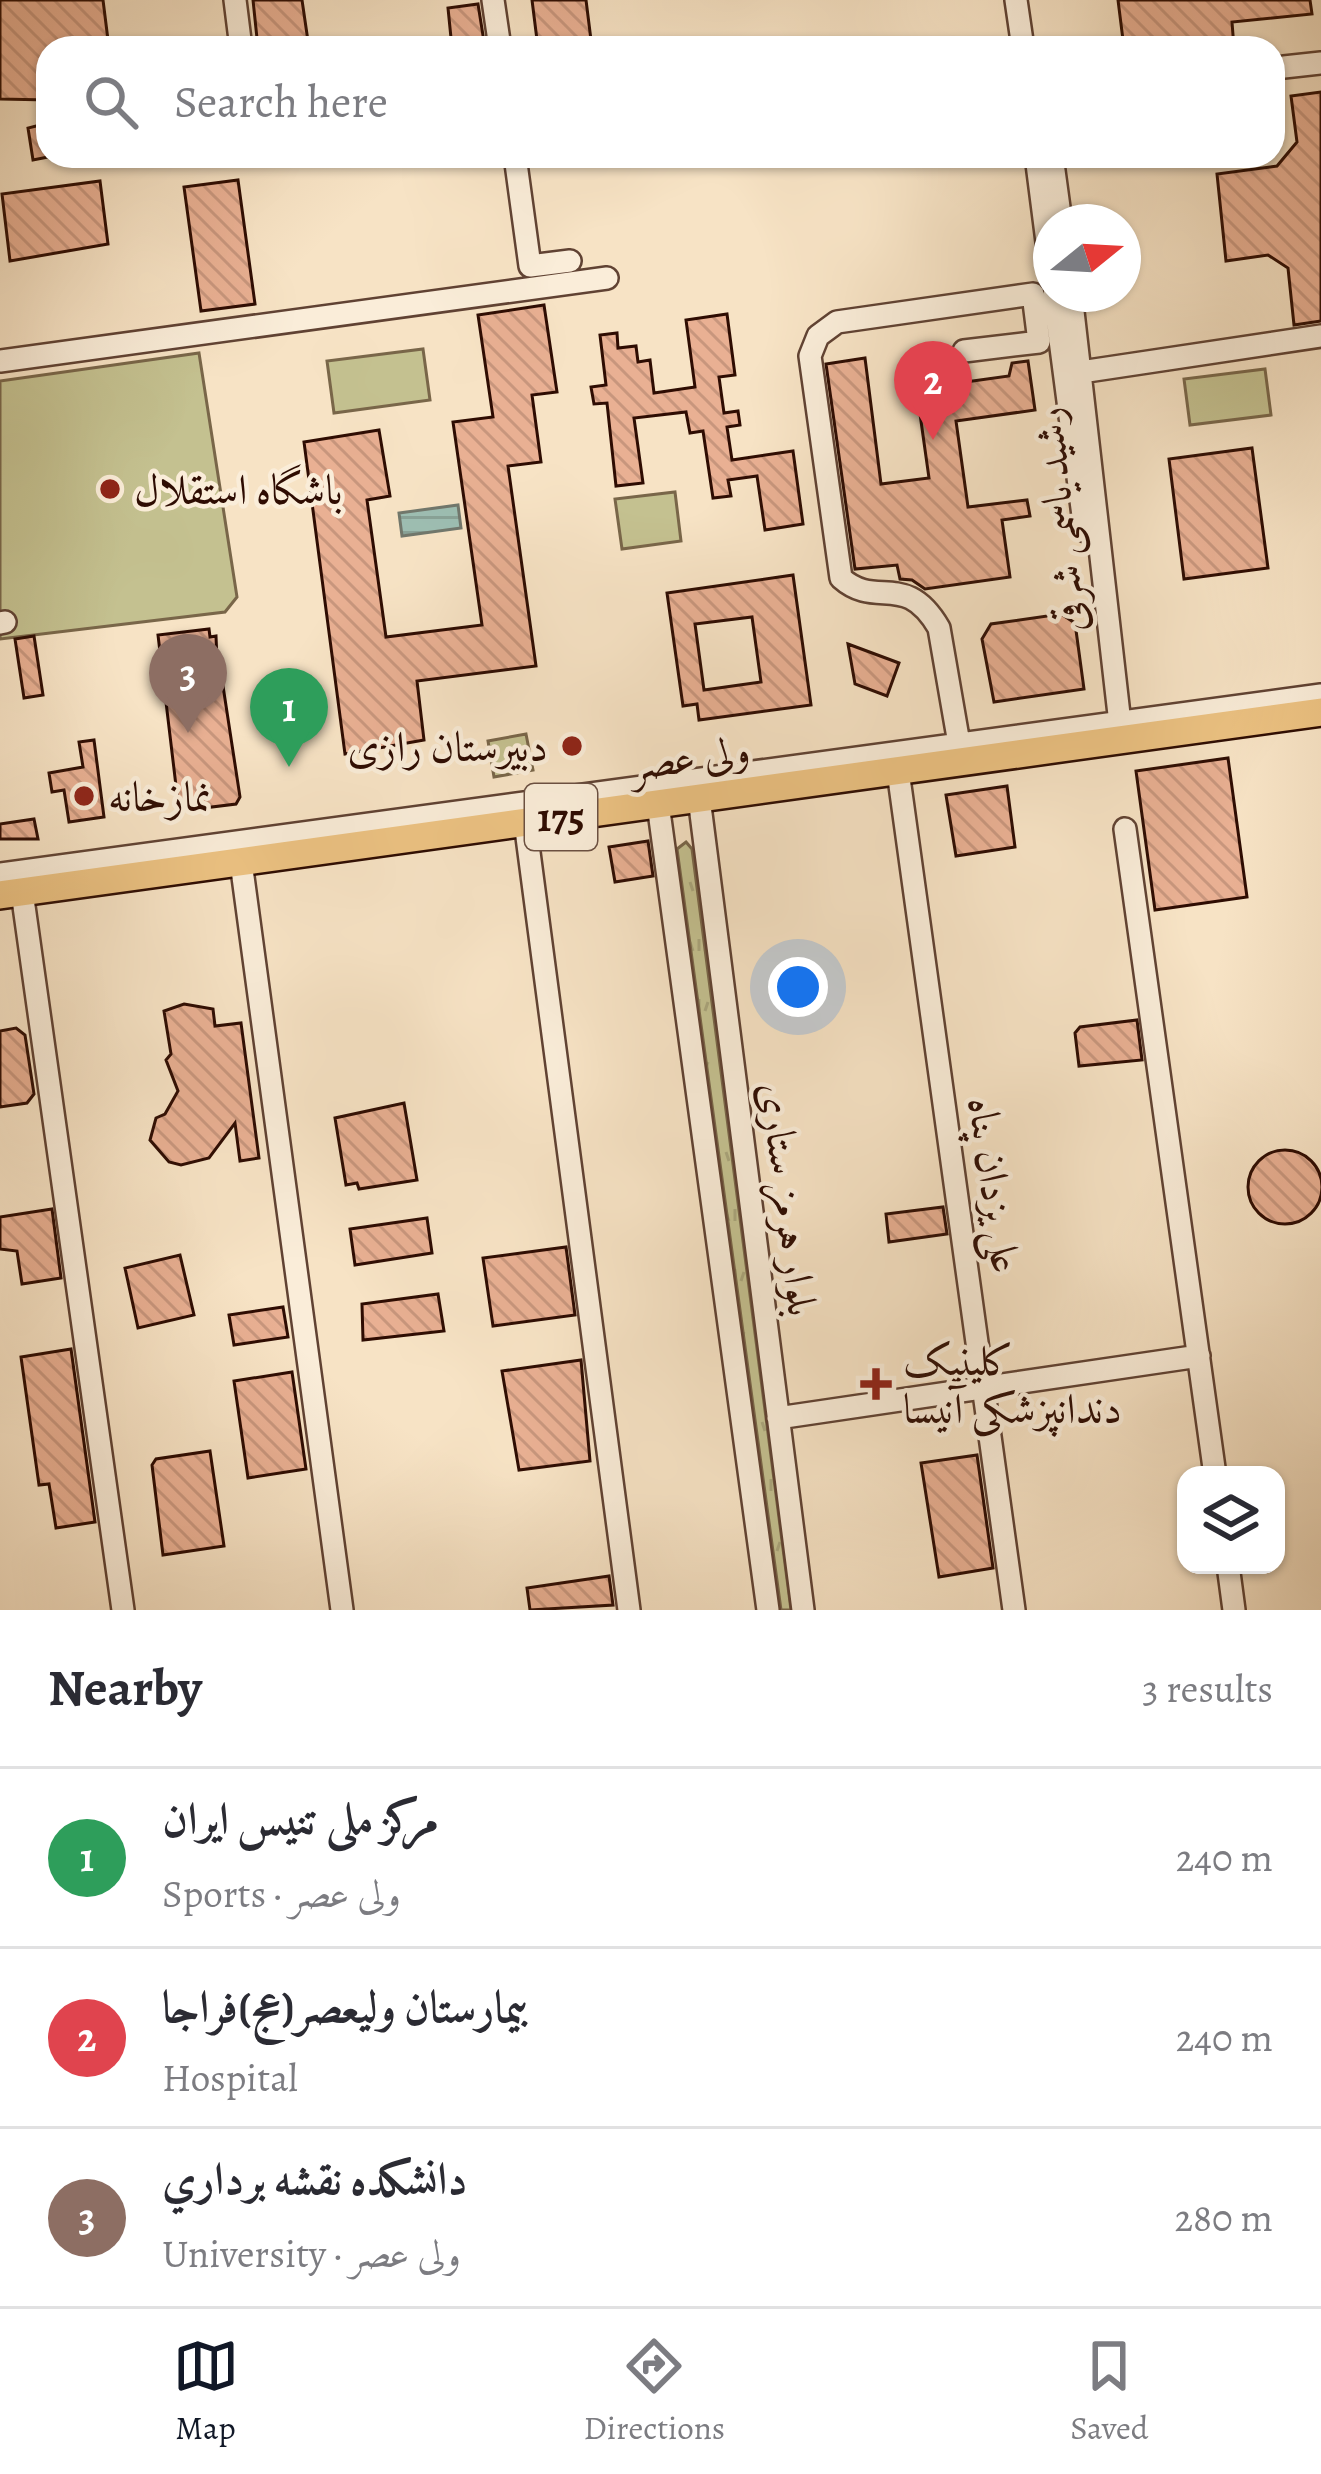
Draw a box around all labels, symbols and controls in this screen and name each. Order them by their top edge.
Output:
search box [36,36,1285,168]
icon: search [78,69,144,135]
text: Search here [174,71,388,133]
north arrow [1033,204,1141,312]
pin: 2 [894,341,972,440]
street label: رشید یاسمی شرقی [1019,404,1099,636]
place label: باشگاه استقلال [134,461,343,518]
marker: باشگاه استقلال [97,476,123,502]
pin: 3 [149,634,227,733]
pin: 1 [250,668,328,767]
place label: دبیرستان رازی [347,718,548,775]
street label: ولی عصر [623,720,753,794]
marker: دبیرستان رازی [559,733,585,759]
place label: نمازخانه [108,768,212,825]
marker: نمازخانه [71,783,97,809]
road number: 175 [525,784,597,850]
your location [768,957,828,1017]
street label: بلوار هرمز ستاری [745,1079,832,1319]
street label: علی یزدان پناه [952,1093,1036,1277]
place label: کلینیک دندانپزشکی آنیسا [903,1332,1122,1437]
marker: کلینیک دندانپزشکی آنیسا [860,1368,892,1400]
map controls [1177,1466,1285,1574]
button: layers [1177,1466,1285,1574]
text: Nearby [48,1653,202,1723]
text: 3 results [1142,1662,1273,1715]
text: مرکز ملی تنیس ایران [162,1788,439,1850]
text: 1 [80,1831,94,1884]
text: 240 m [1176,1831,1273,1884]
text: Sports · ولی عصر [162,1867,401,1920]
text: بیمارستان ولیعصر(عج)فراجا [162,1976,528,2038]
text: 2 [78,2011,96,2064]
text: 240 m [1176,2011,1273,2064]
text: Hospital [162,2051,298,2104]
text: دانشكده نقشه برداري [162,2148,468,2210]
text: 3 [79,2191,95,2244]
text: 280 m [1175,2191,1273,2244]
text: University · ولی عصر [162,2227,461,2280]
tab: Map [173,2333,239,2450]
tab: Directions [584,2333,725,2450]
tab: Saved [1070,2333,1148,2450]

